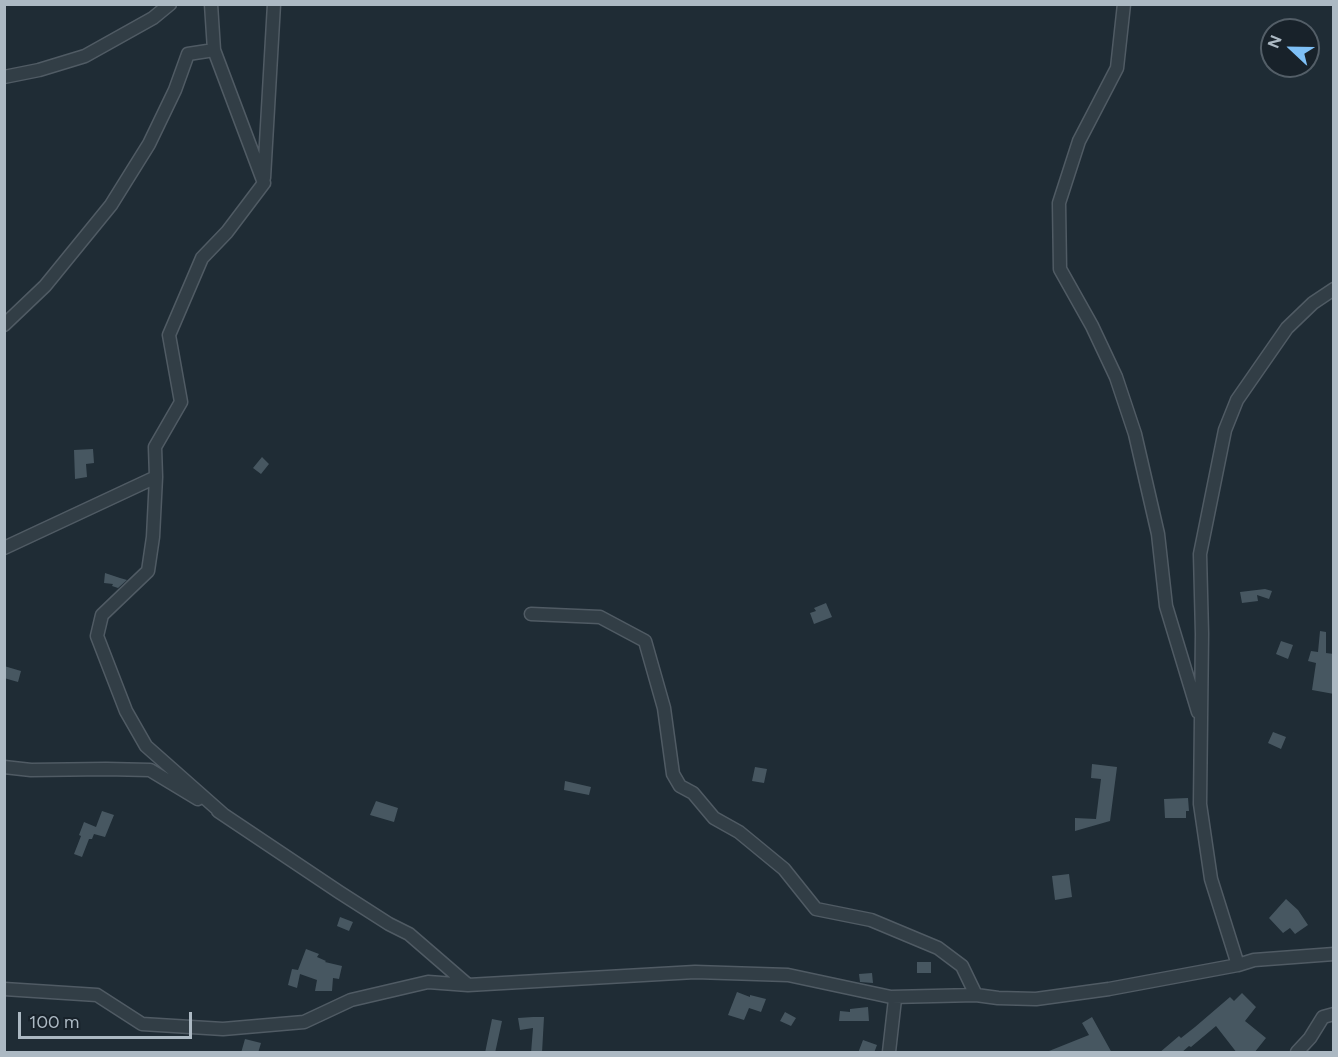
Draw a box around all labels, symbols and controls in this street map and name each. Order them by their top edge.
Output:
north arrow [1260,18,1320,78]
text: N [1264,33,1286,51]
scale bar [21,1000,195,1038]
text: 100 m [29,1011,79,1033]

